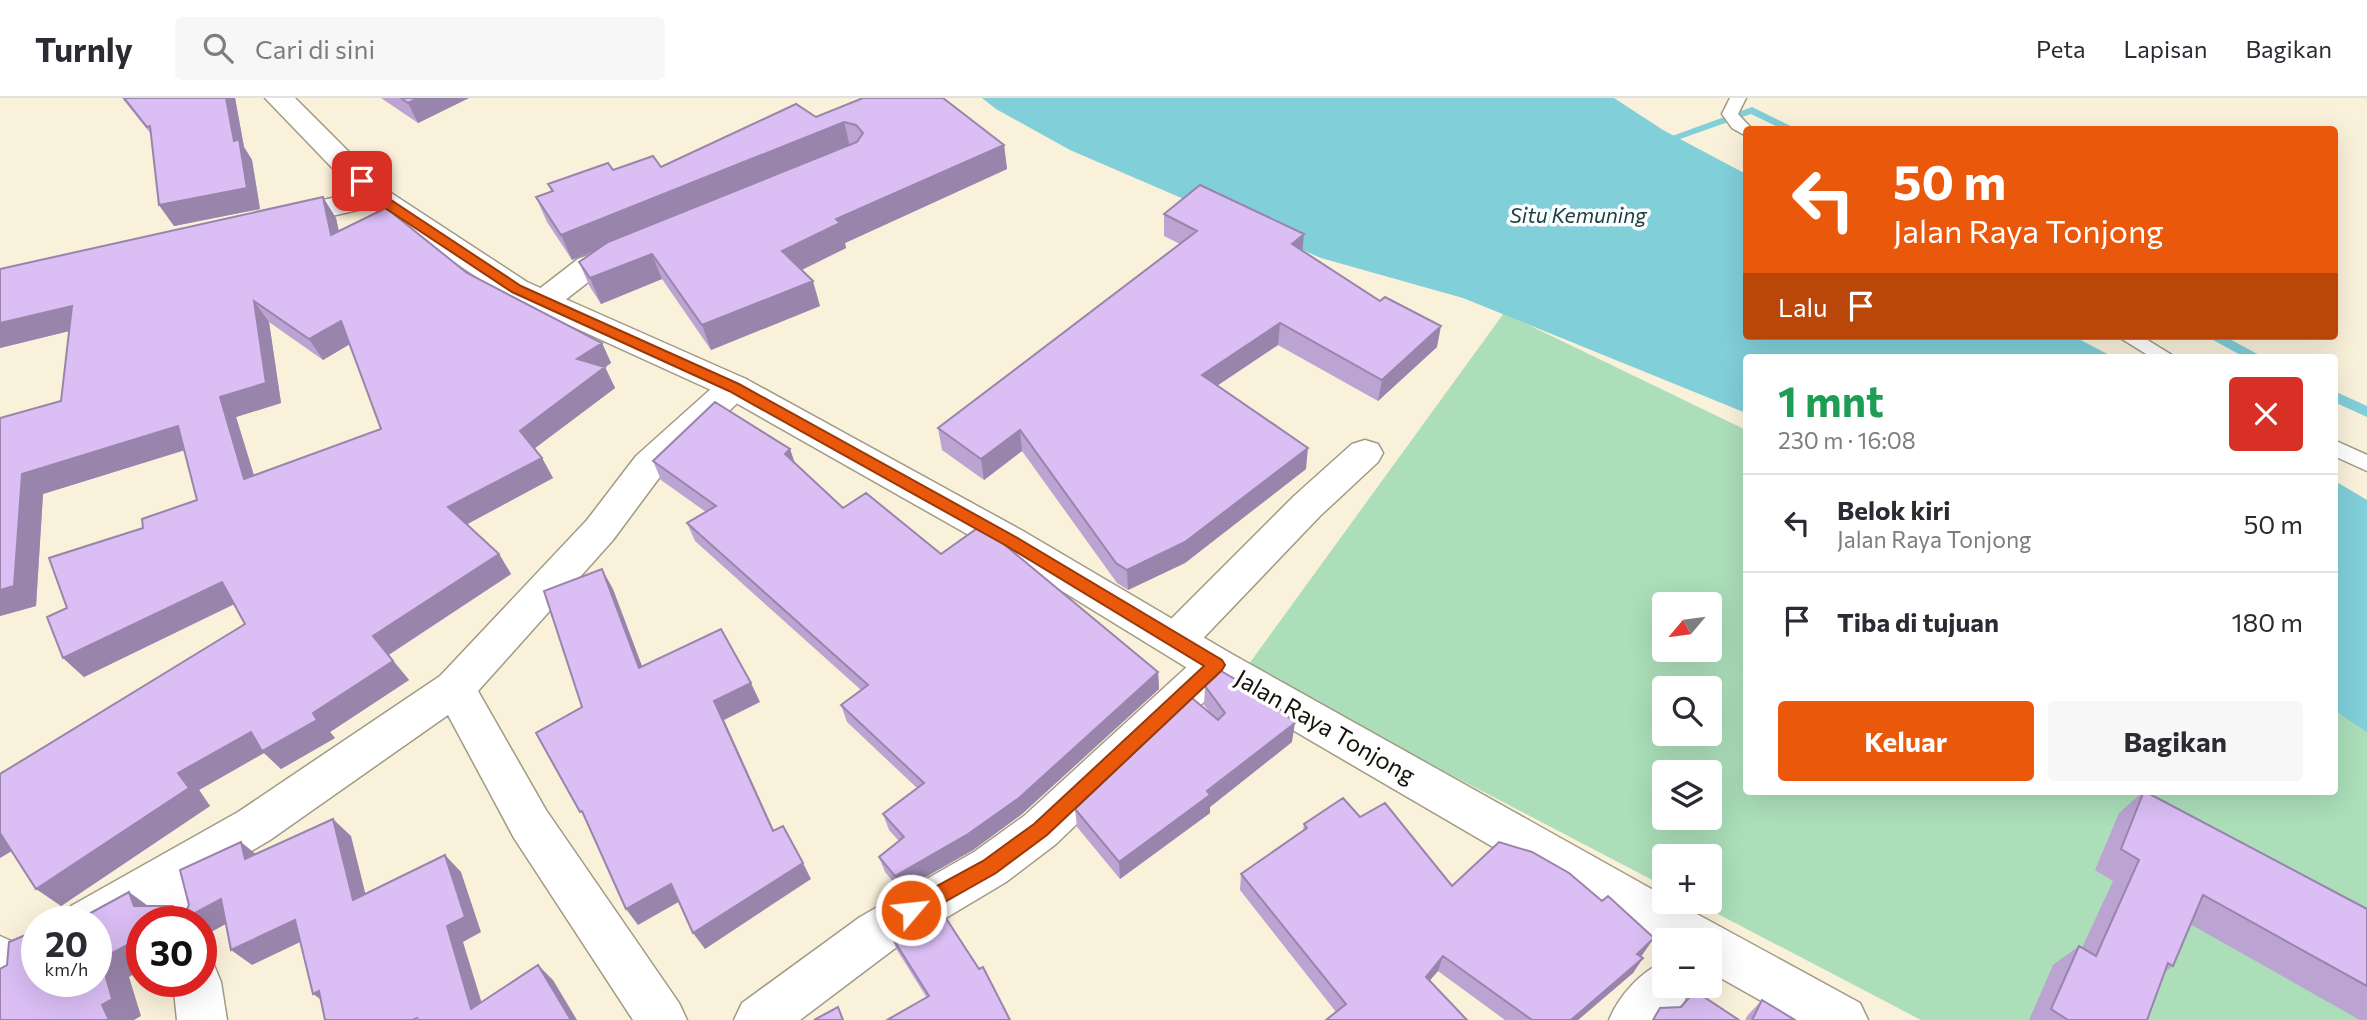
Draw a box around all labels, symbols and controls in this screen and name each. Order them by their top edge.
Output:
search box [175,17,665,80]
text: Turnly [35,28,133,69]
icon: search [199,29,237,67]
text: Cari di sini [255,33,375,64]
text: Peta [2036,34,2086,63]
text: Lapisan [2124,34,2207,63]
text: Bagikan [2245,34,2332,63]
text: 50 m [1893,150,2006,210]
pin [332,151,392,211]
icon: left [1778,154,1869,245]
icon: arrive [343,162,381,200]
water label: Situ Kemuning [1509,202,1648,227]
text: Jalan Raya Tonjong [1893,210,2164,250]
icon: arrive [1842,287,1880,325]
text: Lalu [1778,291,1828,322]
text: 1 mnt [1778,374,1884,426]
button: close [2229,377,2303,451]
text: 230 m · 16:08 [1778,426,1916,454]
text: Belok kiri [1837,494,1951,525]
icon: left [1778,504,1816,542]
text: 50 m [2243,508,2303,539]
text: Jalan Raya Tonjong [1837,525,2032,553]
north arrow [1652,592,1722,662]
map controls [1652,592,1722,998]
icon: arrive [1778,602,1816,640]
text: Tiba di tujuan [1837,606,1999,637]
text: 180 m [2231,606,2303,637]
street label: Jalan Raya Tonjong [1231,662,1421,789]
button: search [1652,676,1722,746]
button: Keluar [1778,701,2034,781]
button: Bagikan [2048,701,2303,781]
button: layers [1652,760,1722,830]
button: + [1652,844,1722,914]
position arrow [874,873,948,947]
speed limit sign: 30 [126,906,217,997]
text: 20 [45,921,88,964]
button: − [1652,928,1722,998]
text: km/h [45,958,88,980]

